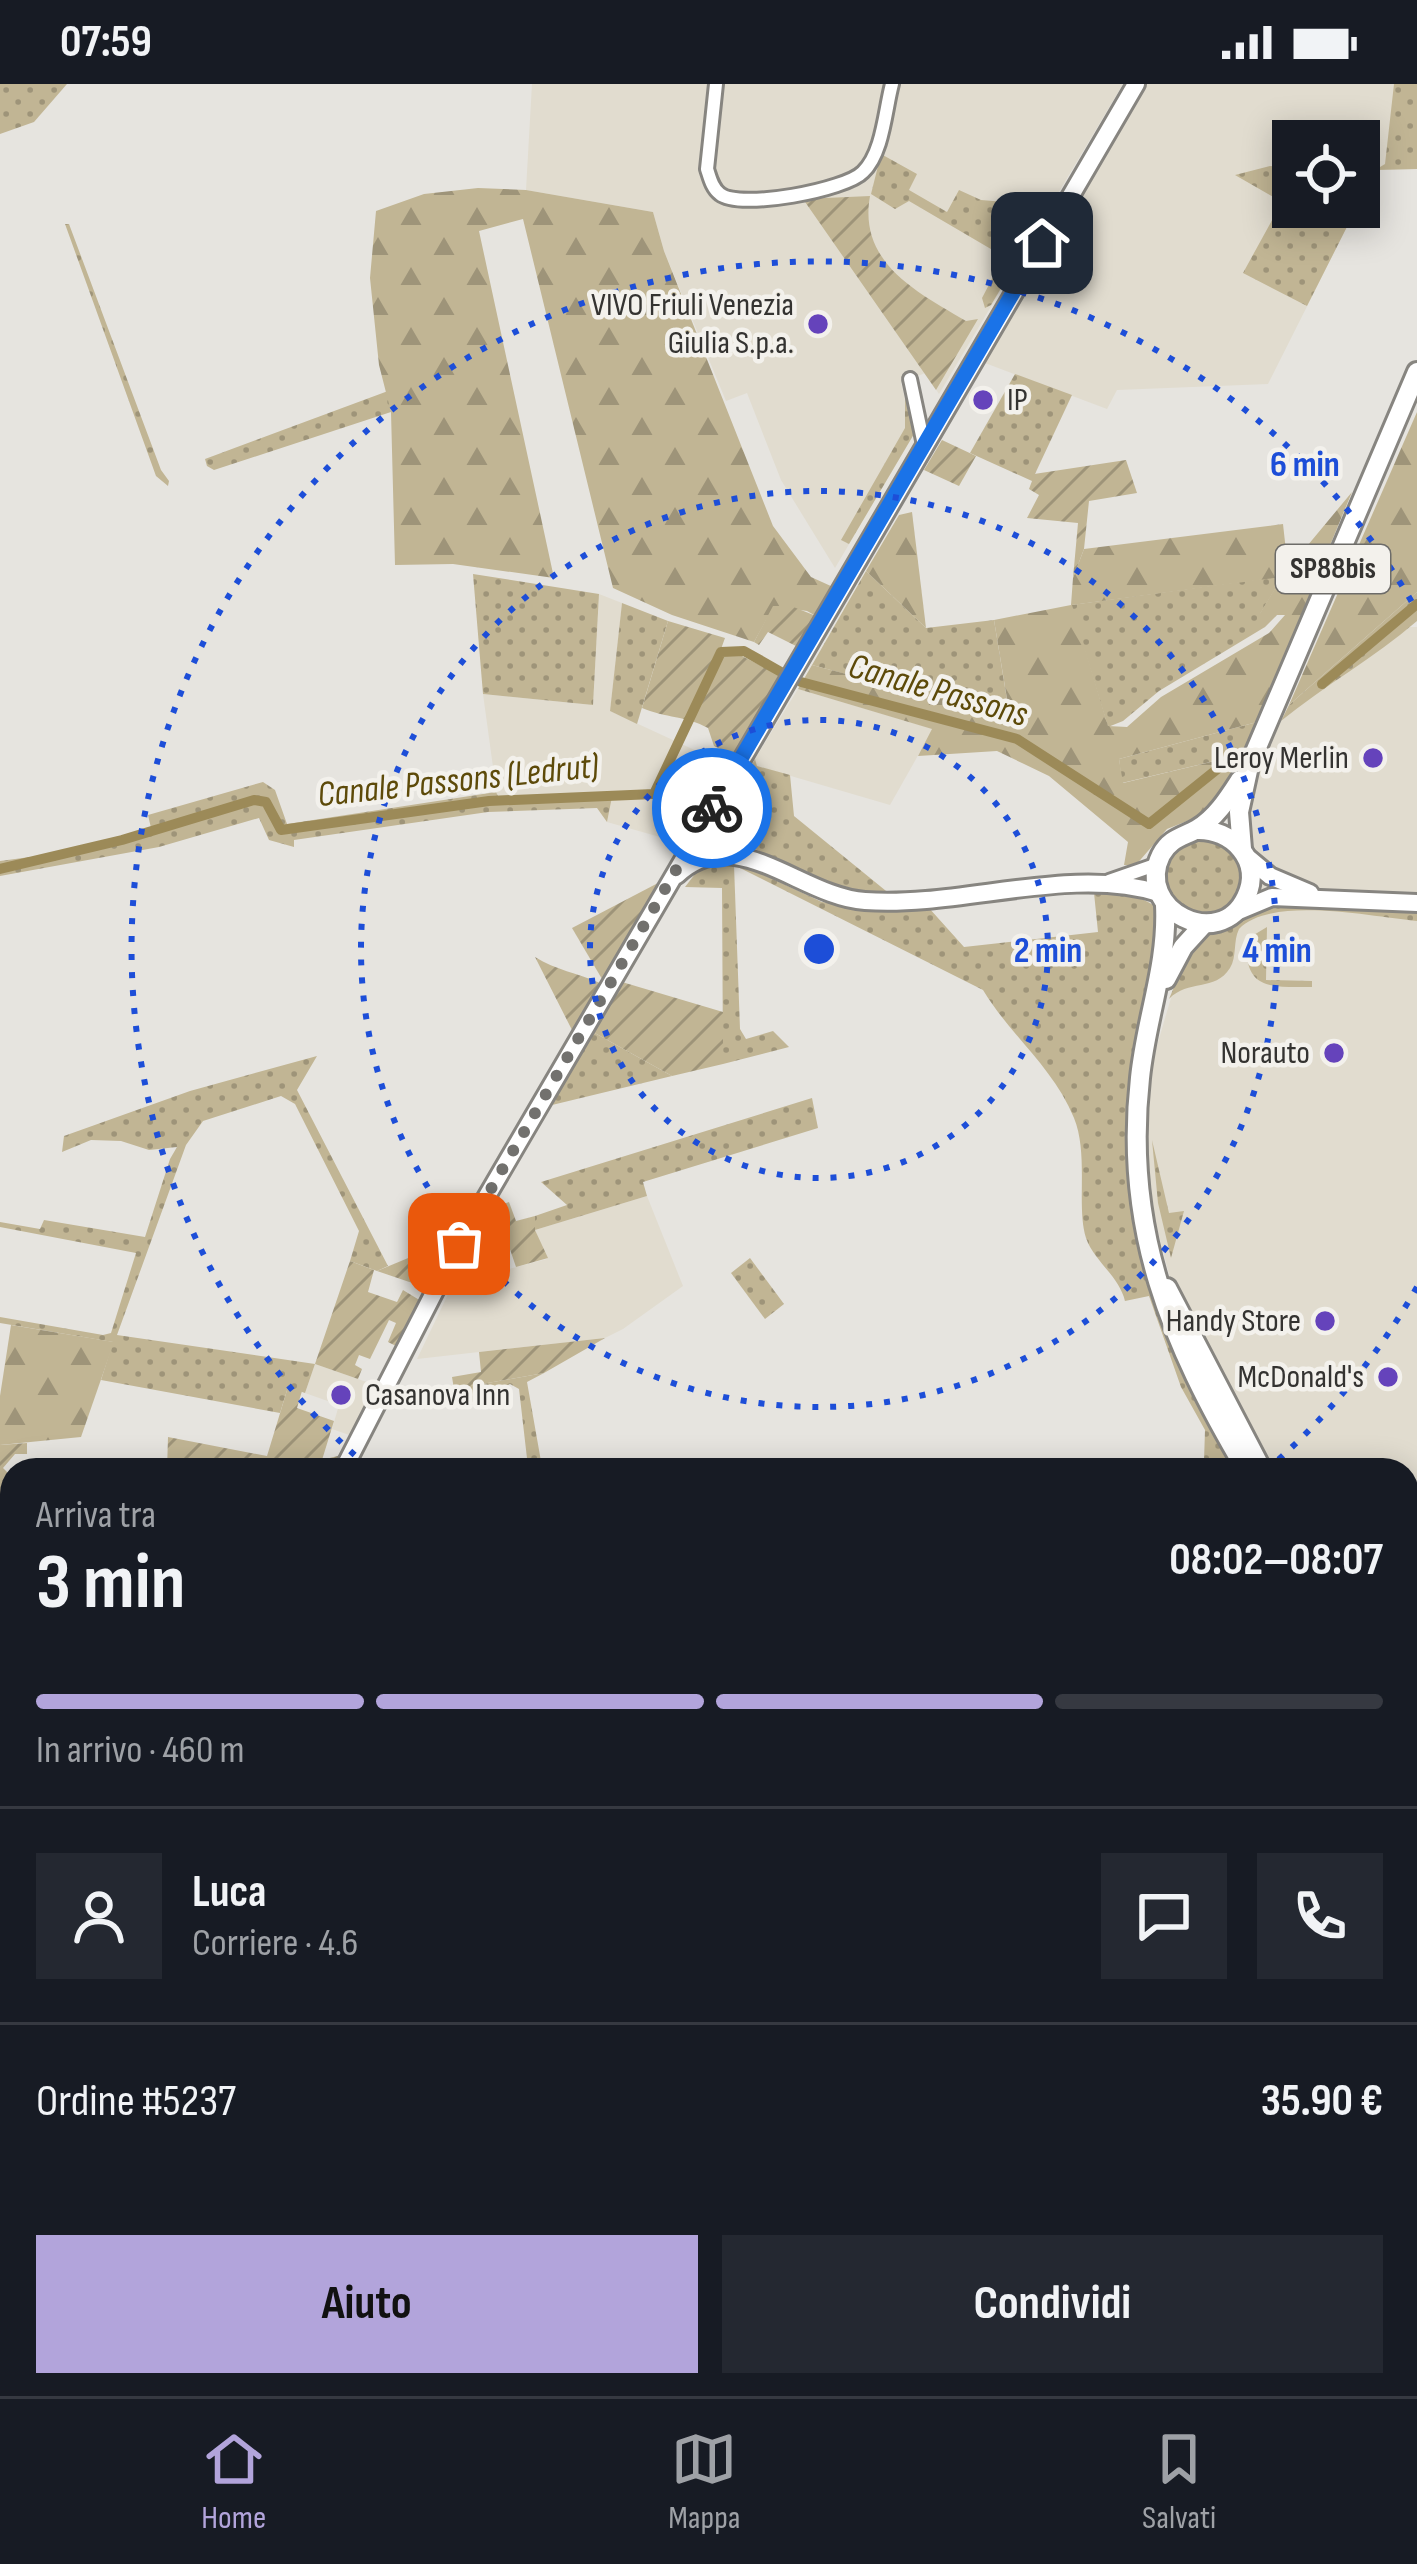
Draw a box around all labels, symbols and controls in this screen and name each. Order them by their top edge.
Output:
text: 07:59 [60,15,152,70]
map controls [1272,120,1380,228]
button: locate [1272,120,1380,228]
pin [991,192,1093,294]
icon: home [1009,210,1075,276]
place label: VIVO Friuli Venezia Giulia S.p.a. [591,285,794,363]
marker: VIVO Friuli Venezia Giulia S.p.a. [805,311,831,337]
place label: IP [1007,380,1028,420]
marker: IP [970,387,996,413]
text: 6 min [1270,444,1340,487]
road number: SP88bis [1276,545,1390,593]
water label: Canale Passons [844,645,1033,737]
place label: Leroy Merlin [1214,738,1349,778]
water label: Canale Passons (Ledrut) [315,745,601,817]
marker: Leroy Merlin [1360,745,1386,771]
courier [652,748,772,868]
icon: bike [679,775,745,841]
centre of rings [798,928,840,970]
text: 2 min [1014,930,1082,973]
text: 4 min [1242,930,1312,973]
place label: Norauto [1221,1033,1310,1073]
marker: Norauto [1321,1040,1347,1066]
pin [408,1193,510,1295]
icon: bag [426,1211,492,1277]
place label: Handy Store [1166,1301,1301,1341]
marker: Handy Store [1312,1308,1338,1334]
place label: McDonald's [1238,1357,1364,1397]
marker: McDonald's [1375,1364,1401,1390]
place label: Casanova Inn [365,1375,510,1415]
marker: Casanova Inn [328,1382,354,1408]
text: Arriva tra [36,1492,156,1539]
text: 08:02–08:07 [1169,1533,1383,1588]
text: 3 min [36,1537,185,1630]
text: In arrivo · 460 m [36,1727,245,1774]
button: person [36,1853,162,1979]
button: chat [1101,1853,1227,1979]
button: phone [1257,1853,1383,1979]
text: Luca [192,1865,266,1920]
text: Corriere · 4.6 [192,1920,358,1967]
text: Ordine #5237 [36,2074,236,2129]
text: 35.90 € [1261,2074,1383,2129]
button: Aiuto [36,2235,698,2373]
button: Condividi [722,2235,1383,2373]
tab: Home [201,2426,267,2538]
tab: Mappa [668,2426,741,2538]
tab: Salvati [1142,2426,1216,2538]

